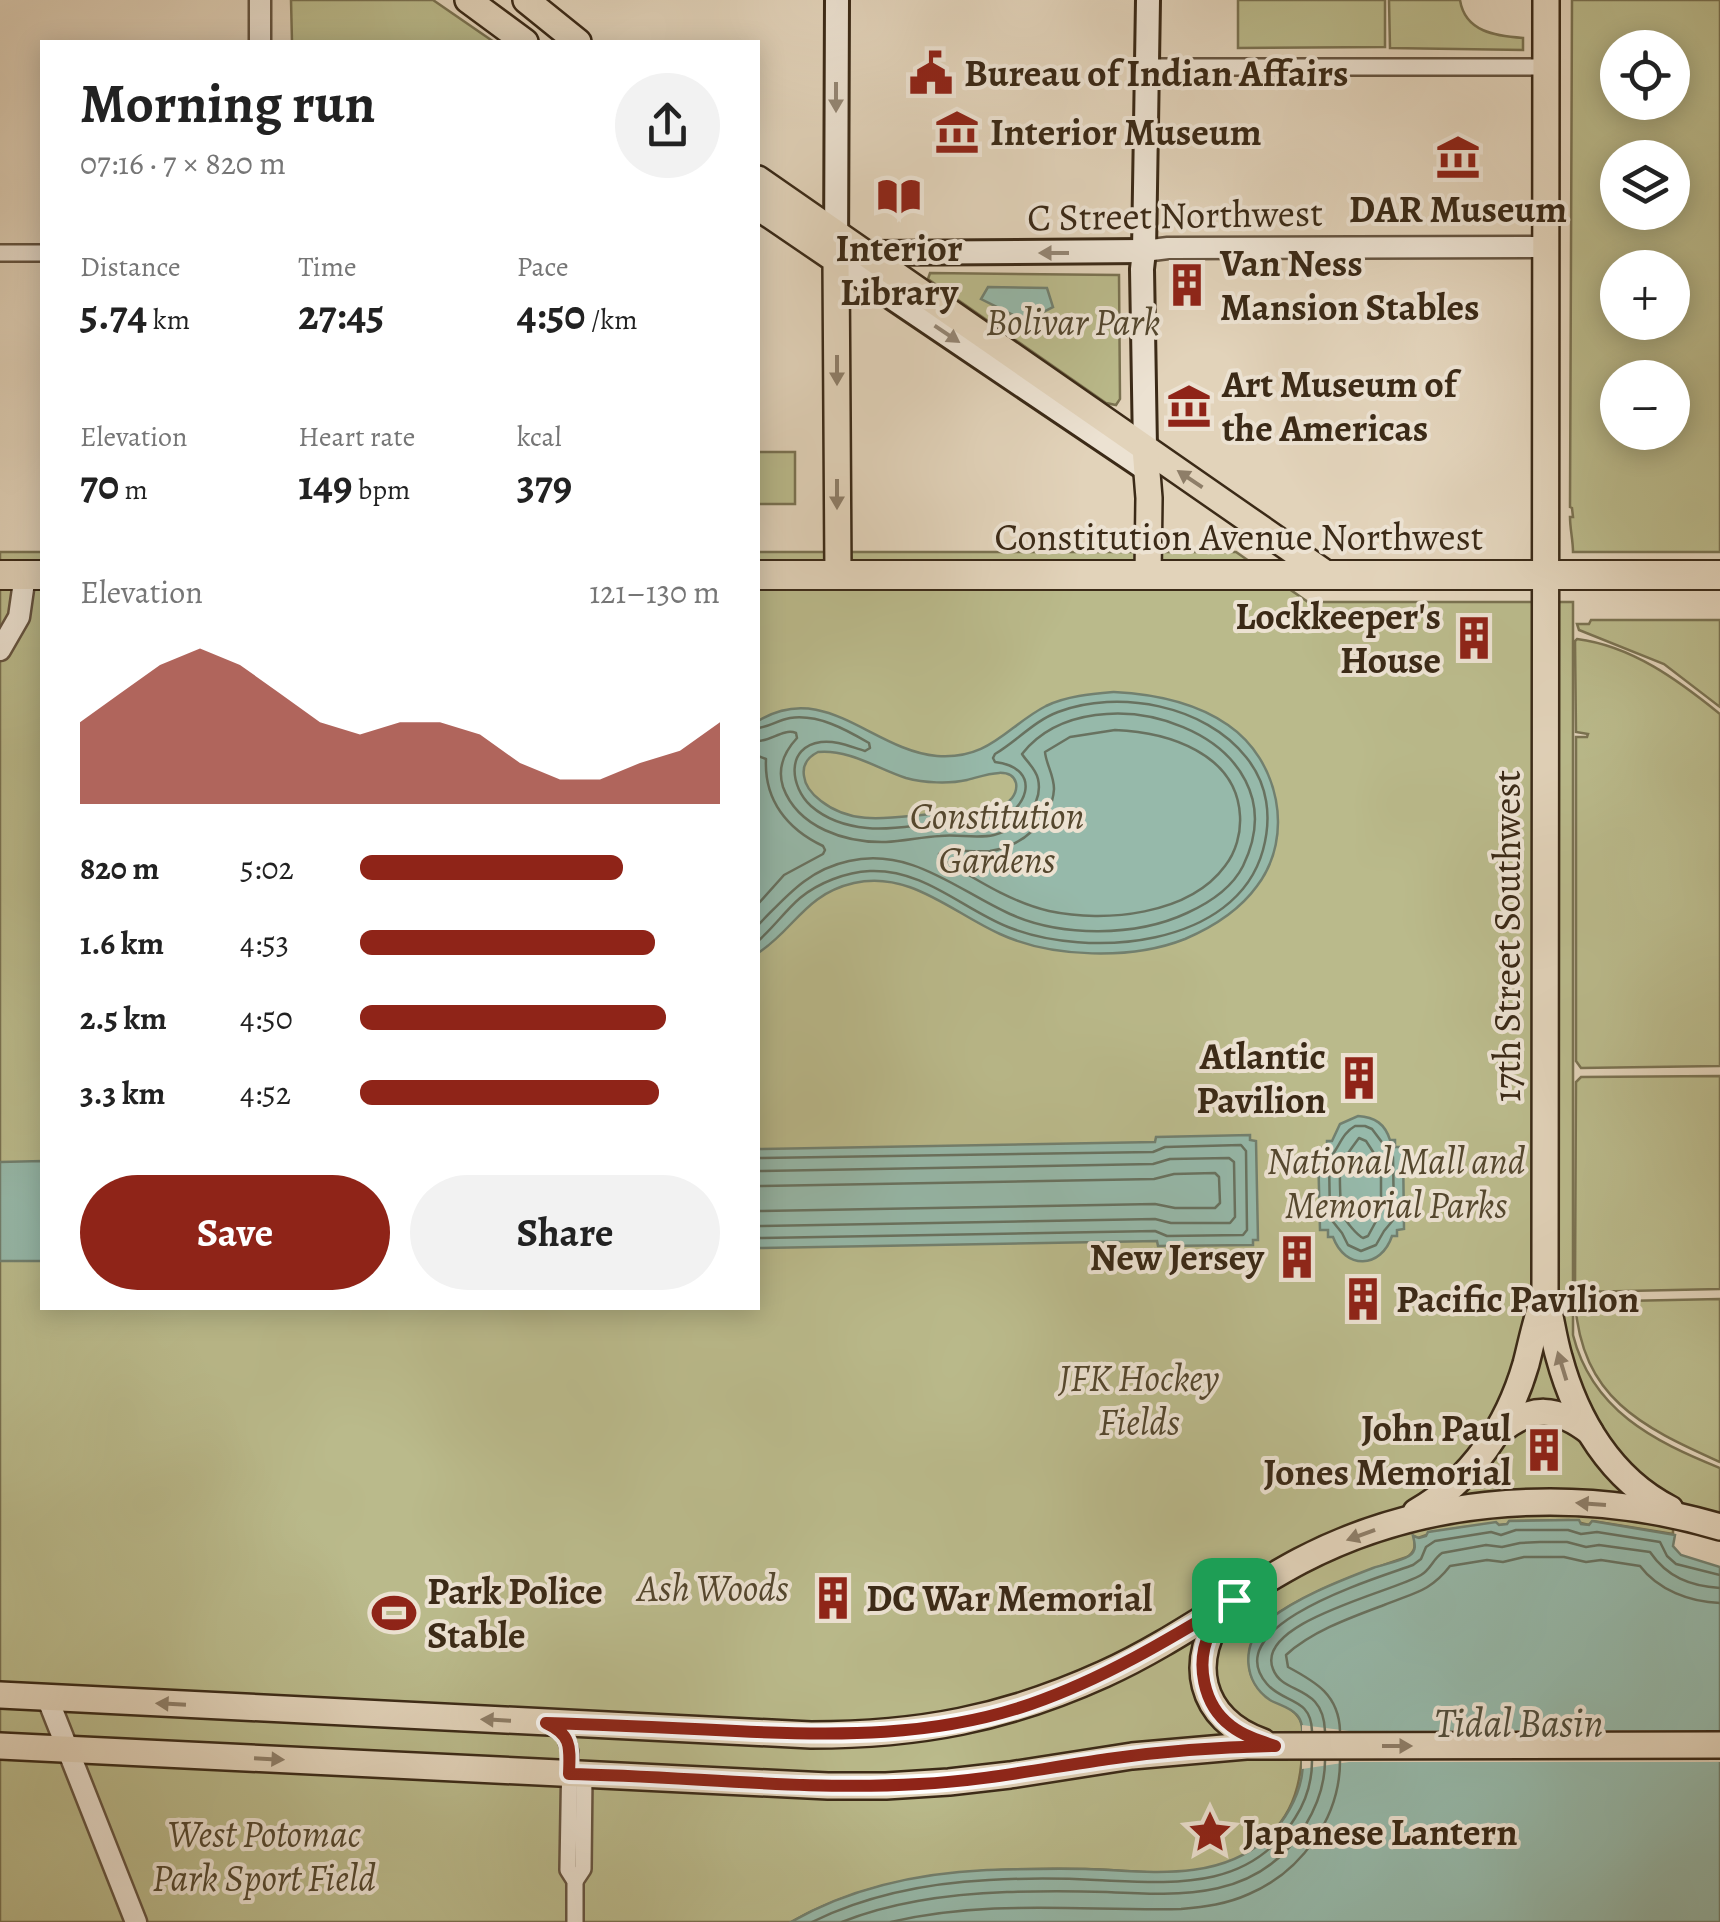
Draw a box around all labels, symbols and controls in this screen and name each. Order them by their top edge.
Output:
map controls [1600,30,1690,450]
button: locate [1600,30,1690,120]
place label: Bureau of Indian Affairs [964,47,1349,99]
public building icon: Bureau of Indian Affairs [907,49,955,97]
text: Morning run [80,66,375,141]
button: share [615,73,720,178]
one-way arrow [828,82,844,114]
place label: Interior Museum [990,106,1262,158]
museum icon: Interior Museum [933,108,981,156]
museum icon: DAR Museum [1434,133,1482,181]
button: layers [1600,140,1690,230]
text: 07:16 · 7 × 820 m [80,141,286,185]
library icon: Interior Library [875,172,923,220]
place label: DAR Museum [1349,183,1567,235]
street label: C Street Northwest [1027,186,1323,244]
place label: Interior Library [835,222,963,318]
place label: Van Ness Mansion Stables [1219,237,1479,333]
one-way arrow [1038,245,1070,261]
text: Distance [80,248,180,286]
text: Time [298,248,357,286]
text: Pace [517,248,569,286]
button: + [1600,250,1690,340]
building icon: Van Ness Mansion Stables [1163,261,1211,309]
text: 5.74 [80,286,147,343]
text: 27:45 [298,286,384,343]
text: 4:50 [517,286,585,343]
park label: Bolivar Park [986,296,1160,348]
text: km [147,301,190,339]
text: /km [585,301,637,339]
one-way arrow [933,324,960,342]
one-way arrow [828,354,844,386]
place label: Art Museum of the Americas [1221,358,1462,454]
button: − [1600,360,1690,450]
museum icon: Art Museum of the Americas [1165,382,1213,430]
text: Elevation [80,418,187,456]
text: Heart rate [298,418,415,456]
text: kcal [517,418,562,456]
text: 70 [80,456,119,513]
text: 149 [298,456,353,513]
text: 379 [517,456,572,513]
text: m [119,471,148,509]
text: bpm [353,471,410,509]
one-way arrow [1177,471,1204,489]
one-way arrow [829,479,845,511]
street label: Constitution Avenue Northwest [995,511,1483,563]
text: Elevation [80,570,203,614]
text: 121–130 m [589,570,720,614]
place label: Lockkeeper's House [1235,590,1441,686]
building icon: Lockkeeper's House [1450,614,1498,662]
street label: 17th Street Southwest [1481,770,1533,1102]
park label: Constitution Gardens [910,790,1084,886]
text: 820 m [80,846,159,890]
text: 5:02 [240,846,294,890]
text: 1.6 km [80,921,164,965]
text: 4:53 [240,921,289,965]
text: 2.5 km [80,996,167,1040]
text: 4:50 [240,996,293,1040]
place label: Atlantic Pavilion [1196,1030,1326,1126]
building icon: Atlantic Pavilion [1335,1054,1383,1102]
text: 3.3 km [80,1071,165,1115]
text: 4:52 [240,1071,291,1115]
park label: National Mall and Memorial Parks [1267,1135,1526,1231]
button: Save [80,1175,390,1290]
button: Share [410,1175,720,1290]
place label: New Jersey [1090,1231,1265,1283]
building icon: New Jersey [1273,1233,1321,1281]
place label: Pacific Pavilion [1396,1273,1639,1325]
building icon: Pacific Pavilion [1339,1275,1387,1323]
one-way arrow [1554,1350,1569,1380]
park label: JFK Hockey Fields [1057,1352,1220,1448]
place label: John Paul Jones Memorial [1263,1402,1511,1498]
building icon: John Paul Jones Memorial [1520,1426,1568,1474]
one-way arrow [1575,1496,1607,1512]
one-way arrow [1345,1528,1375,1543]
pin [1192,1558,1277,1643]
park label: Ash Woods [635,1562,789,1614]
place label: Park Police Stable [427,1565,603,1661]
place label: DC War Memorial [866,1572,1152,1624]
icon: arrive [1207,1573,1262,1628]
building icon: DC War Memorial [809,1574,857,1622]
sports icon: Park Police Stable [370,1589,418,1637]
one-way arrow [154,1695,186,1711]
water label: Tidal Basin [1435,1696,1603,1751]
one-way arrow [479,1712,511,1728]
one-way arrow [1381,1738,1413,1754]
one-way arrow [254,1751,286,1767]
place label: Japanese Lantern [1243,1806,1518,1858]
park label: West Potomac Park Sport Field [152,1808,376,1904]
place icon: Japanese Lantern [1186,1808,1234,1856]

